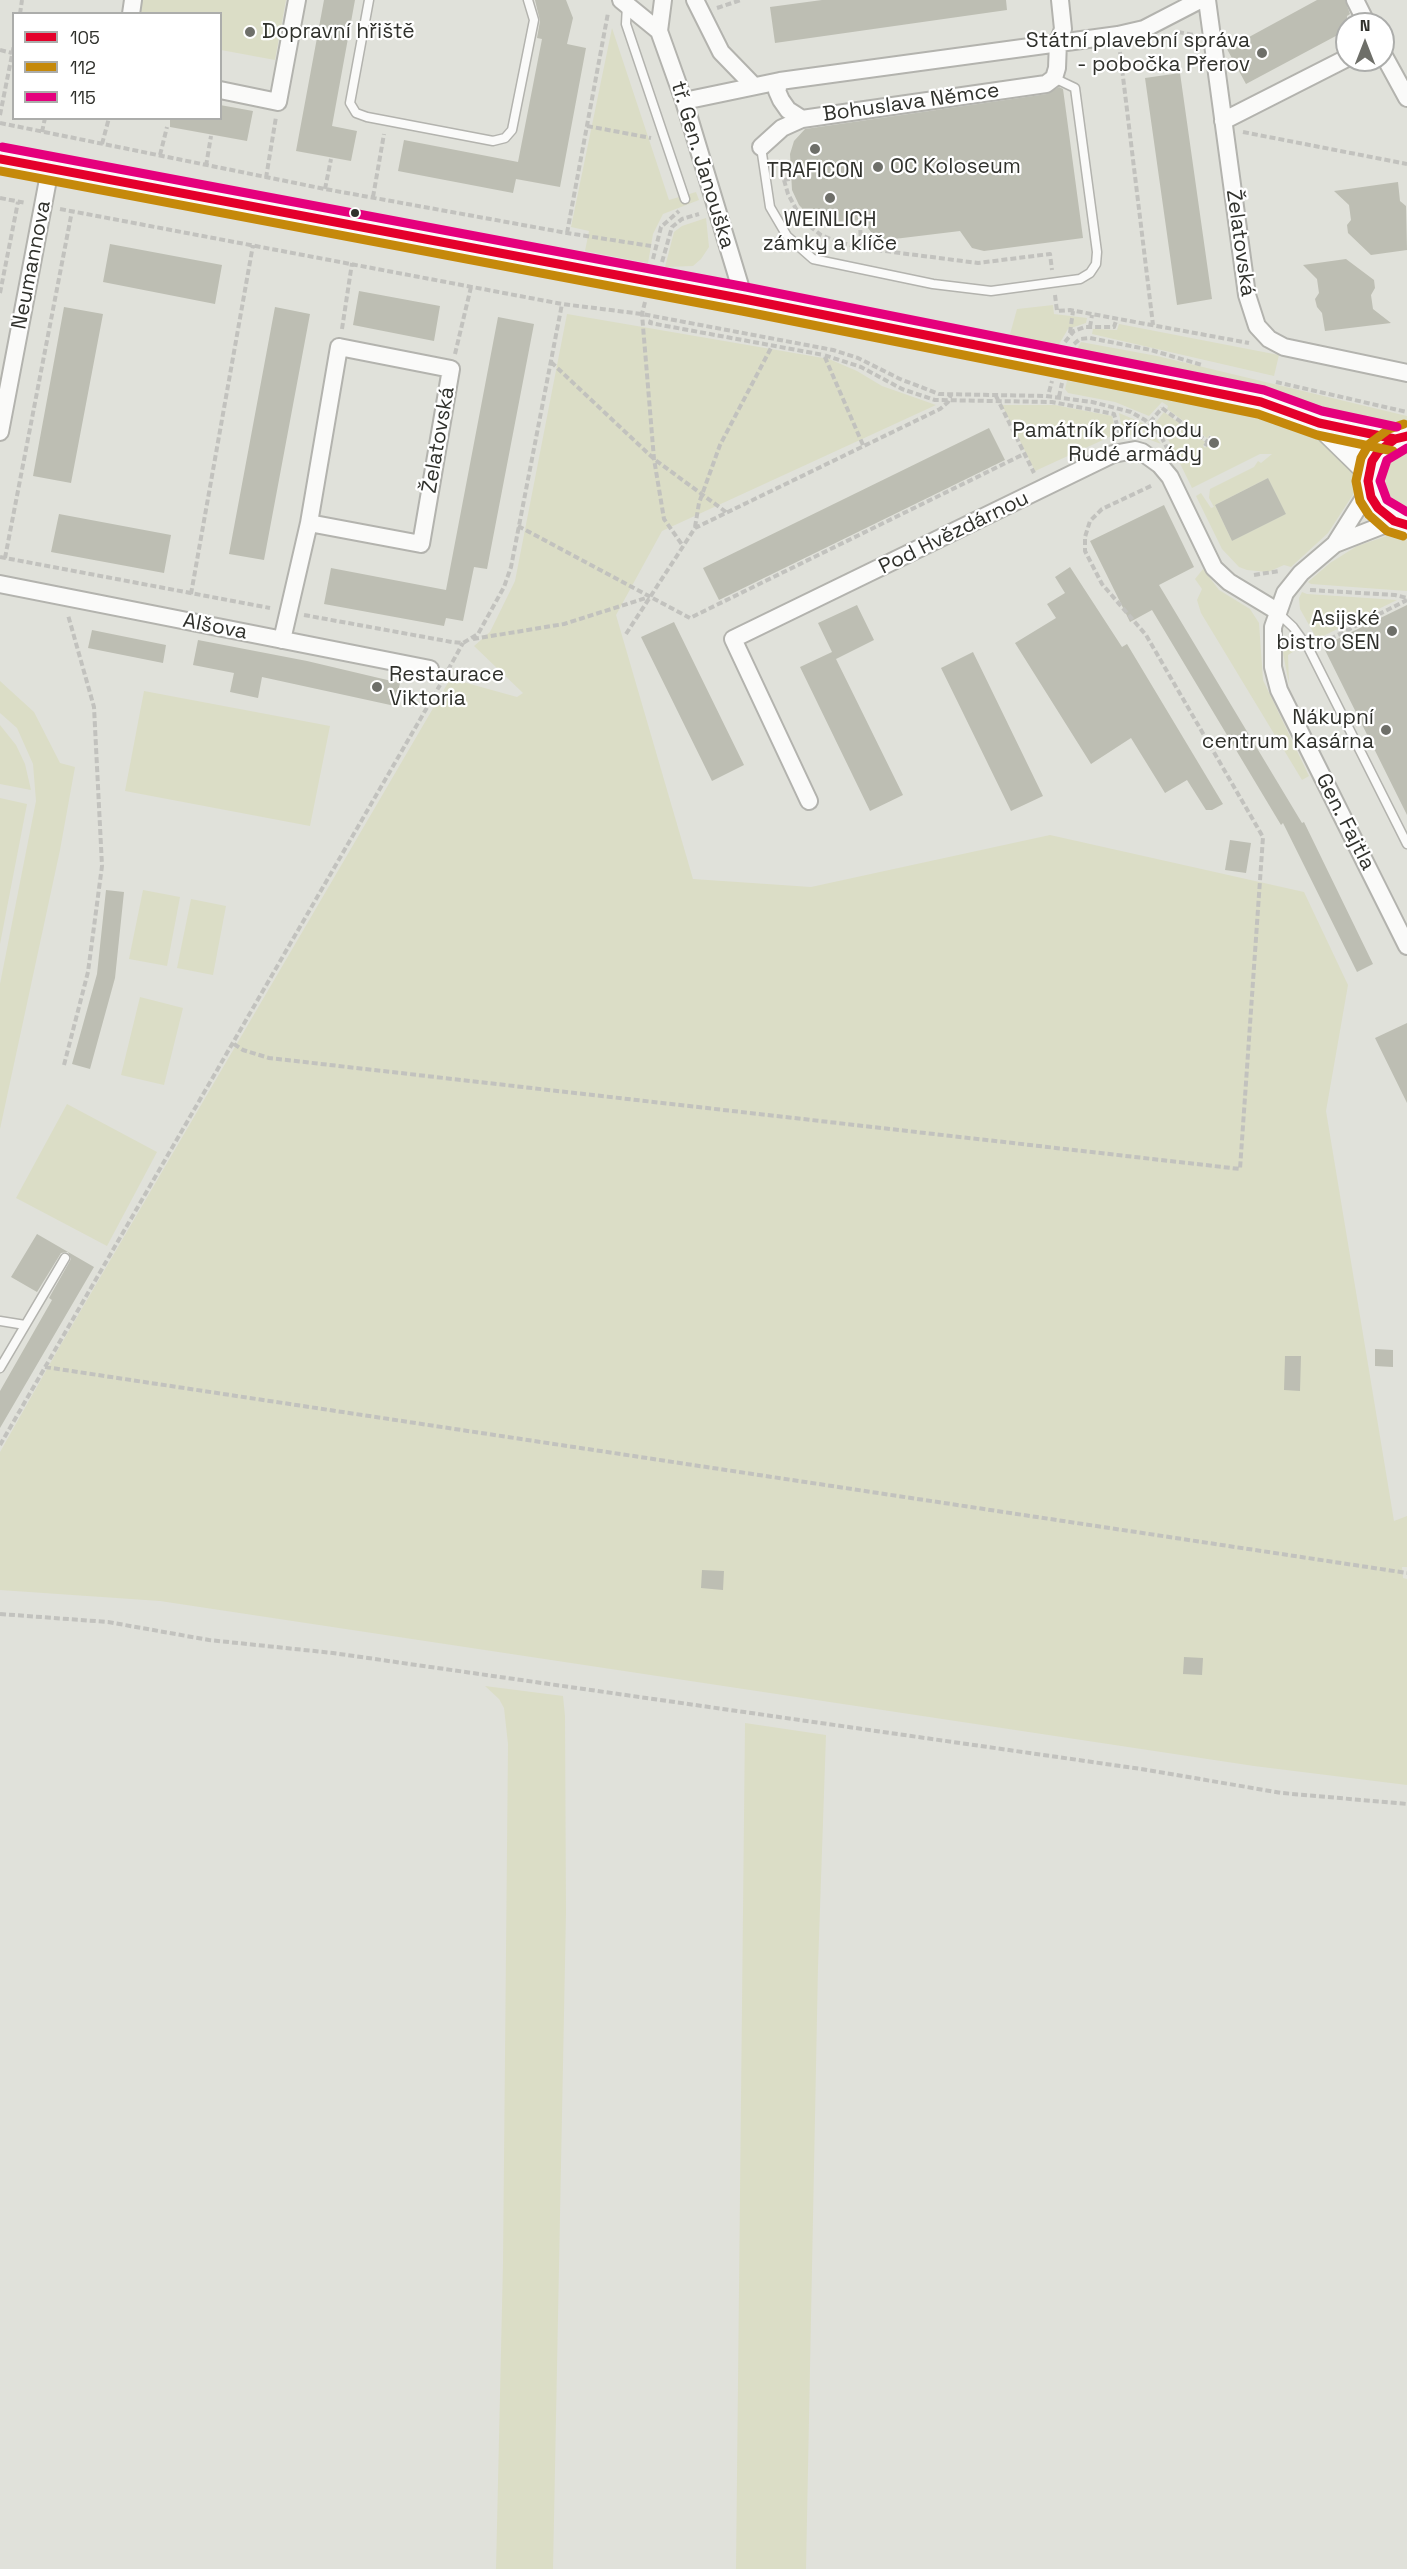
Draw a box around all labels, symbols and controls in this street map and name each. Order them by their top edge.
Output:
legend [12,12,222,120]
north arrow [1335,12,1395,72]
text: N [1360,15,1370,36]
place label: Dopravní hřiště [262,19,415,45]
marker: Dopravní hřiště [243,25,257,39]
text: 105 [70,26,100,49]
place label: Státní plavební správa - pobočka Přerov [1026,28,1250,78]
marker: Státní plavební správa - pobočka Přerov [1255,46,1269,60]
text: 112 [70,56,96,79]
street label: tř. Gen. Janouška [665,78,739,252]
street label: Bohuslava Němce [821,78,1001,128]
text: 115 [70,86,96,109]
marker: TRAFICON [808,142,822,156]
place label: OC Koloseum [890,154,1021,180]
place label: TRAFICON [767,158,863,184]
marker: OC Koloseum [871,160,885,174]
street label: Želatovská [1220,188,1260,298]
marker: WEINLICH zámky a klíče [823,191,837,205]
street label: Neumannova [7,198,57,332]
unlabelled marker [349,207,361,219]
place label: WEINLICH zámky a klíče [763,207,897,257]
street label: Želatovská [417,385,461,495]
place label: Památník příchodu Rudé armády [1012,418,1202,468]
marker: Památník příchodu Rudé armády [1207,436,1221,450]
street label: Pod Hvězdárnou [875,486,1033,580]
place label: Asijské bistro SEN [1276,606,1380,656]
street label: Alšova [181,608,249,646]
marker: Asijské bistro SEN [1385,624,1399,638]
place label: Restaurace Viktoria [389,662,504,712]
marker: Restaurace Viktoria [370,680,384,694]
place label: Nákupní centrum Kasárna [1202,705,1374,755]
marker: Nákupní centrum Kasárna [1379,723,1393,737]
street label: Gen. Fajtla [1310,769,1380,875]

